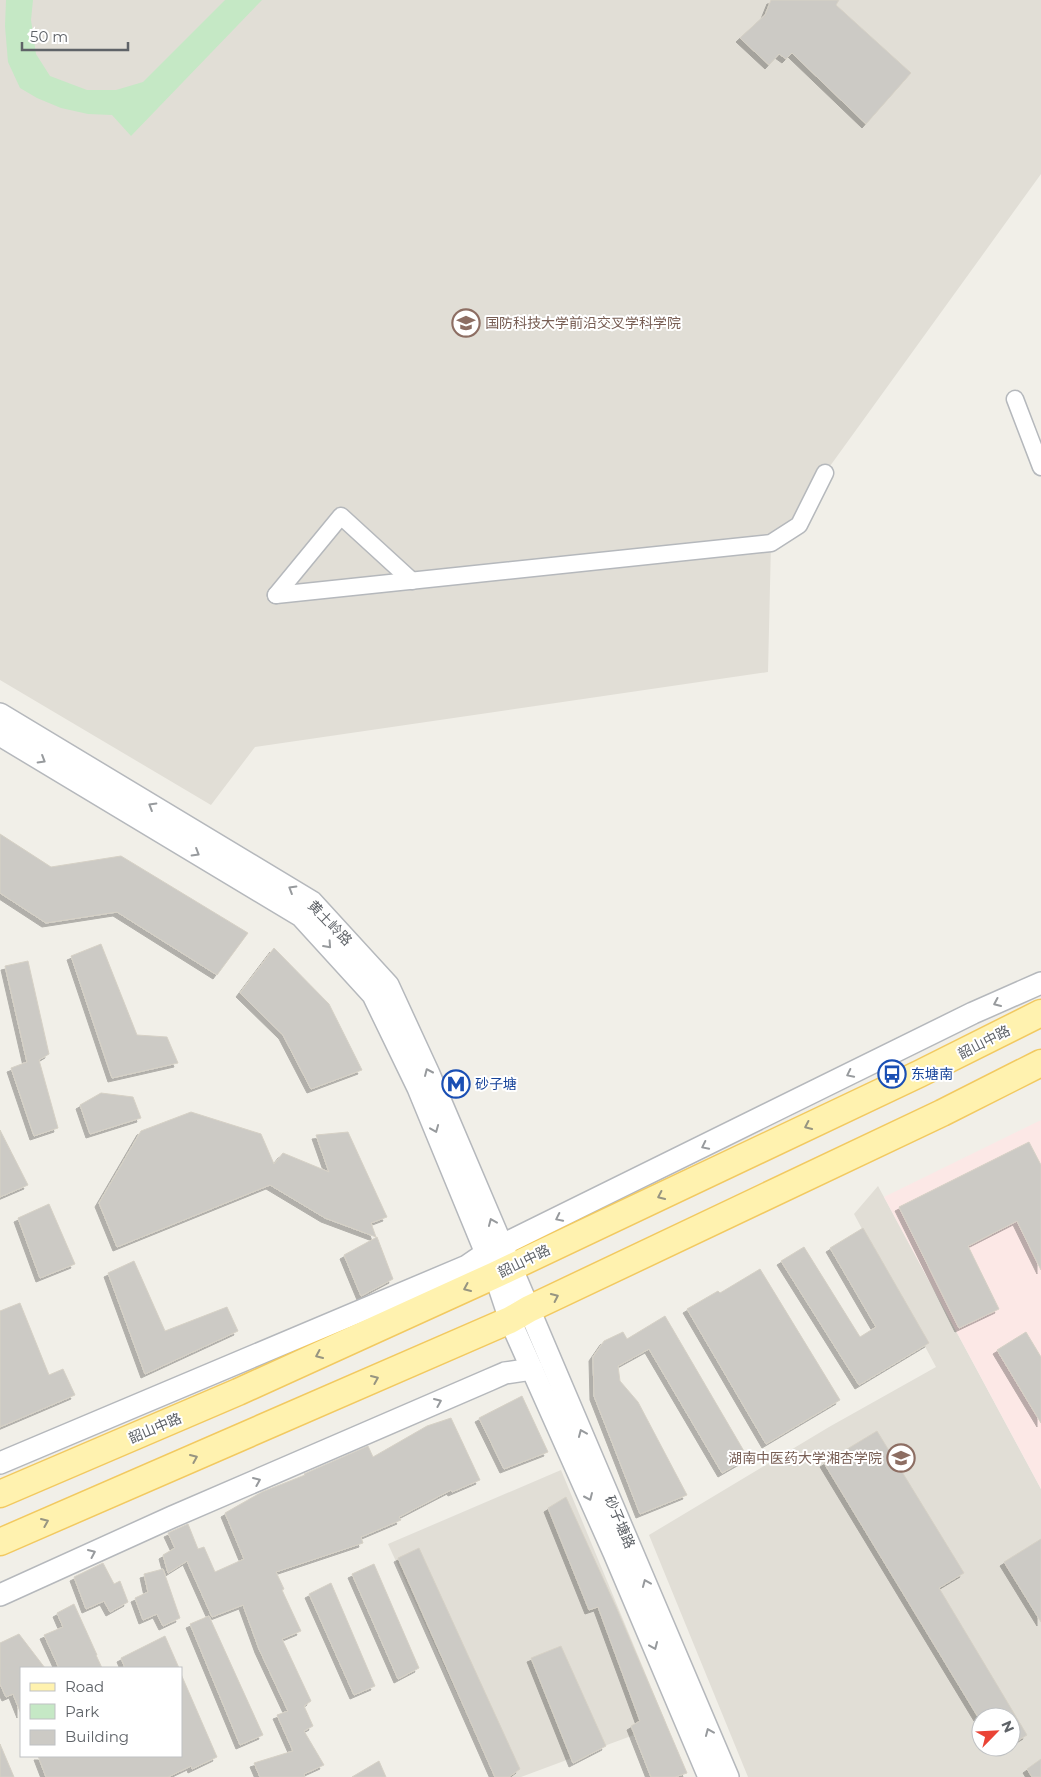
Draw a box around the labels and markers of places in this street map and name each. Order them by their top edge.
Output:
school or university icon: 国防科技大学前沿交叉学科学院 [451,308,481,338]
place label: 国防科技大学前沿交叉学科学院 [485,314,681,332]
bus stop icon: 东塘南 [877,1059,907,1089]
place label: 东塘南 [911,1065,953,1083]
metro station icon: 砂子塘 [441,1069,471,1099]
place label: 砂子塘 [475,1075,517,1093]
school or university icon: 湖南中医药大学湘杏学院 [886,1443,916,1473]
place label: 湖南中医药大学湘杏学院 [728,1449,882,1467]

